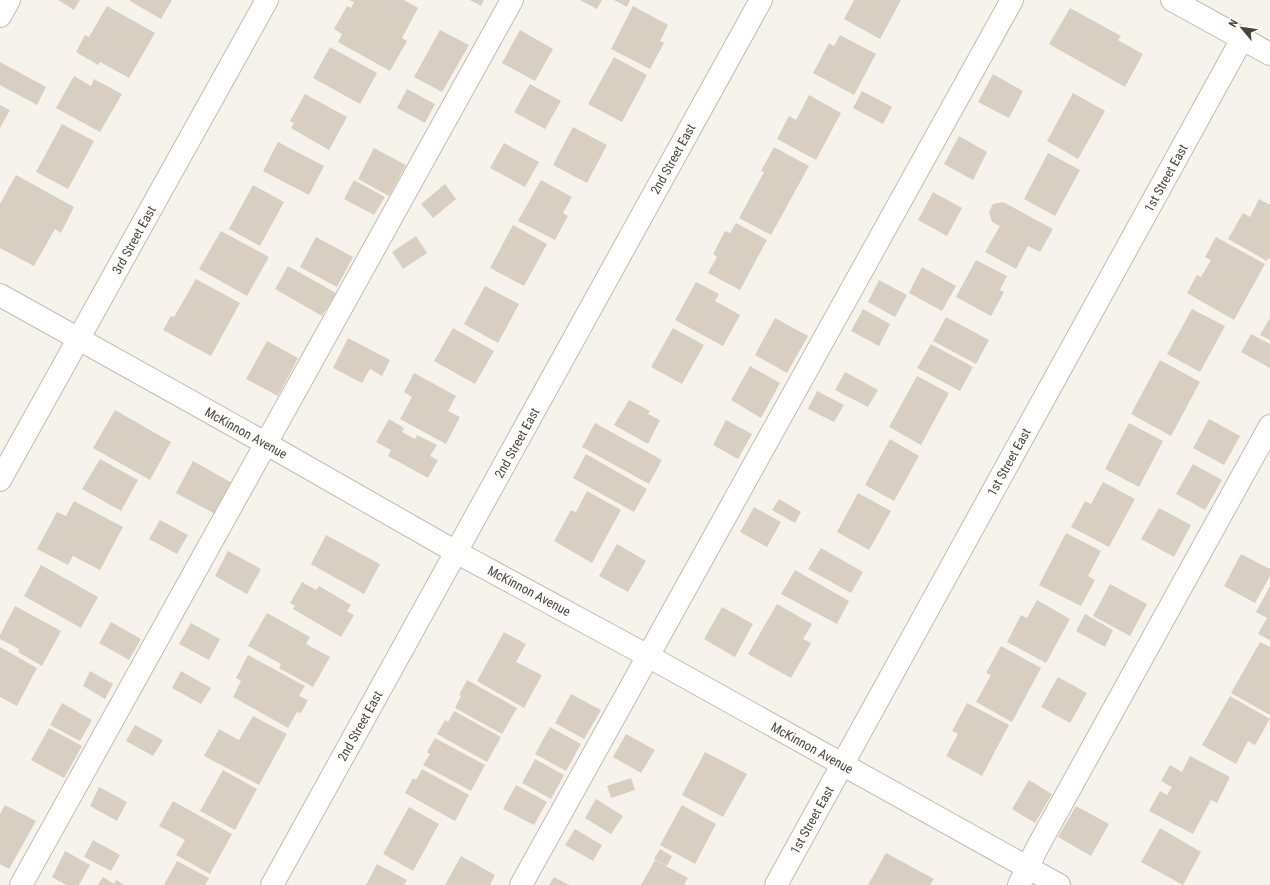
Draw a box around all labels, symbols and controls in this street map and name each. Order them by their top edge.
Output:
north arrow [1222,8,1262,48]
text: N [1226,17,1241,29]
street label: 2nd Street East [648,121,699,197]
street label: 1st Street East [1141,141,1191,214]
street label: 3rd Street East [109,203,159,277]
street label: McKinnon Avenue [202,404,290,462]
street label: 2nd Street East [492,405,543,481]
street label: 1st Street East [984,425,1034,498]
street label: McKinnon Avenue [485,563,573,619]
street label: 2nd Street East [335,688,386,764]
street label: McKinnon Avenue [768,719,856,777]
street label: 1st Street East [787,783,837,856]

